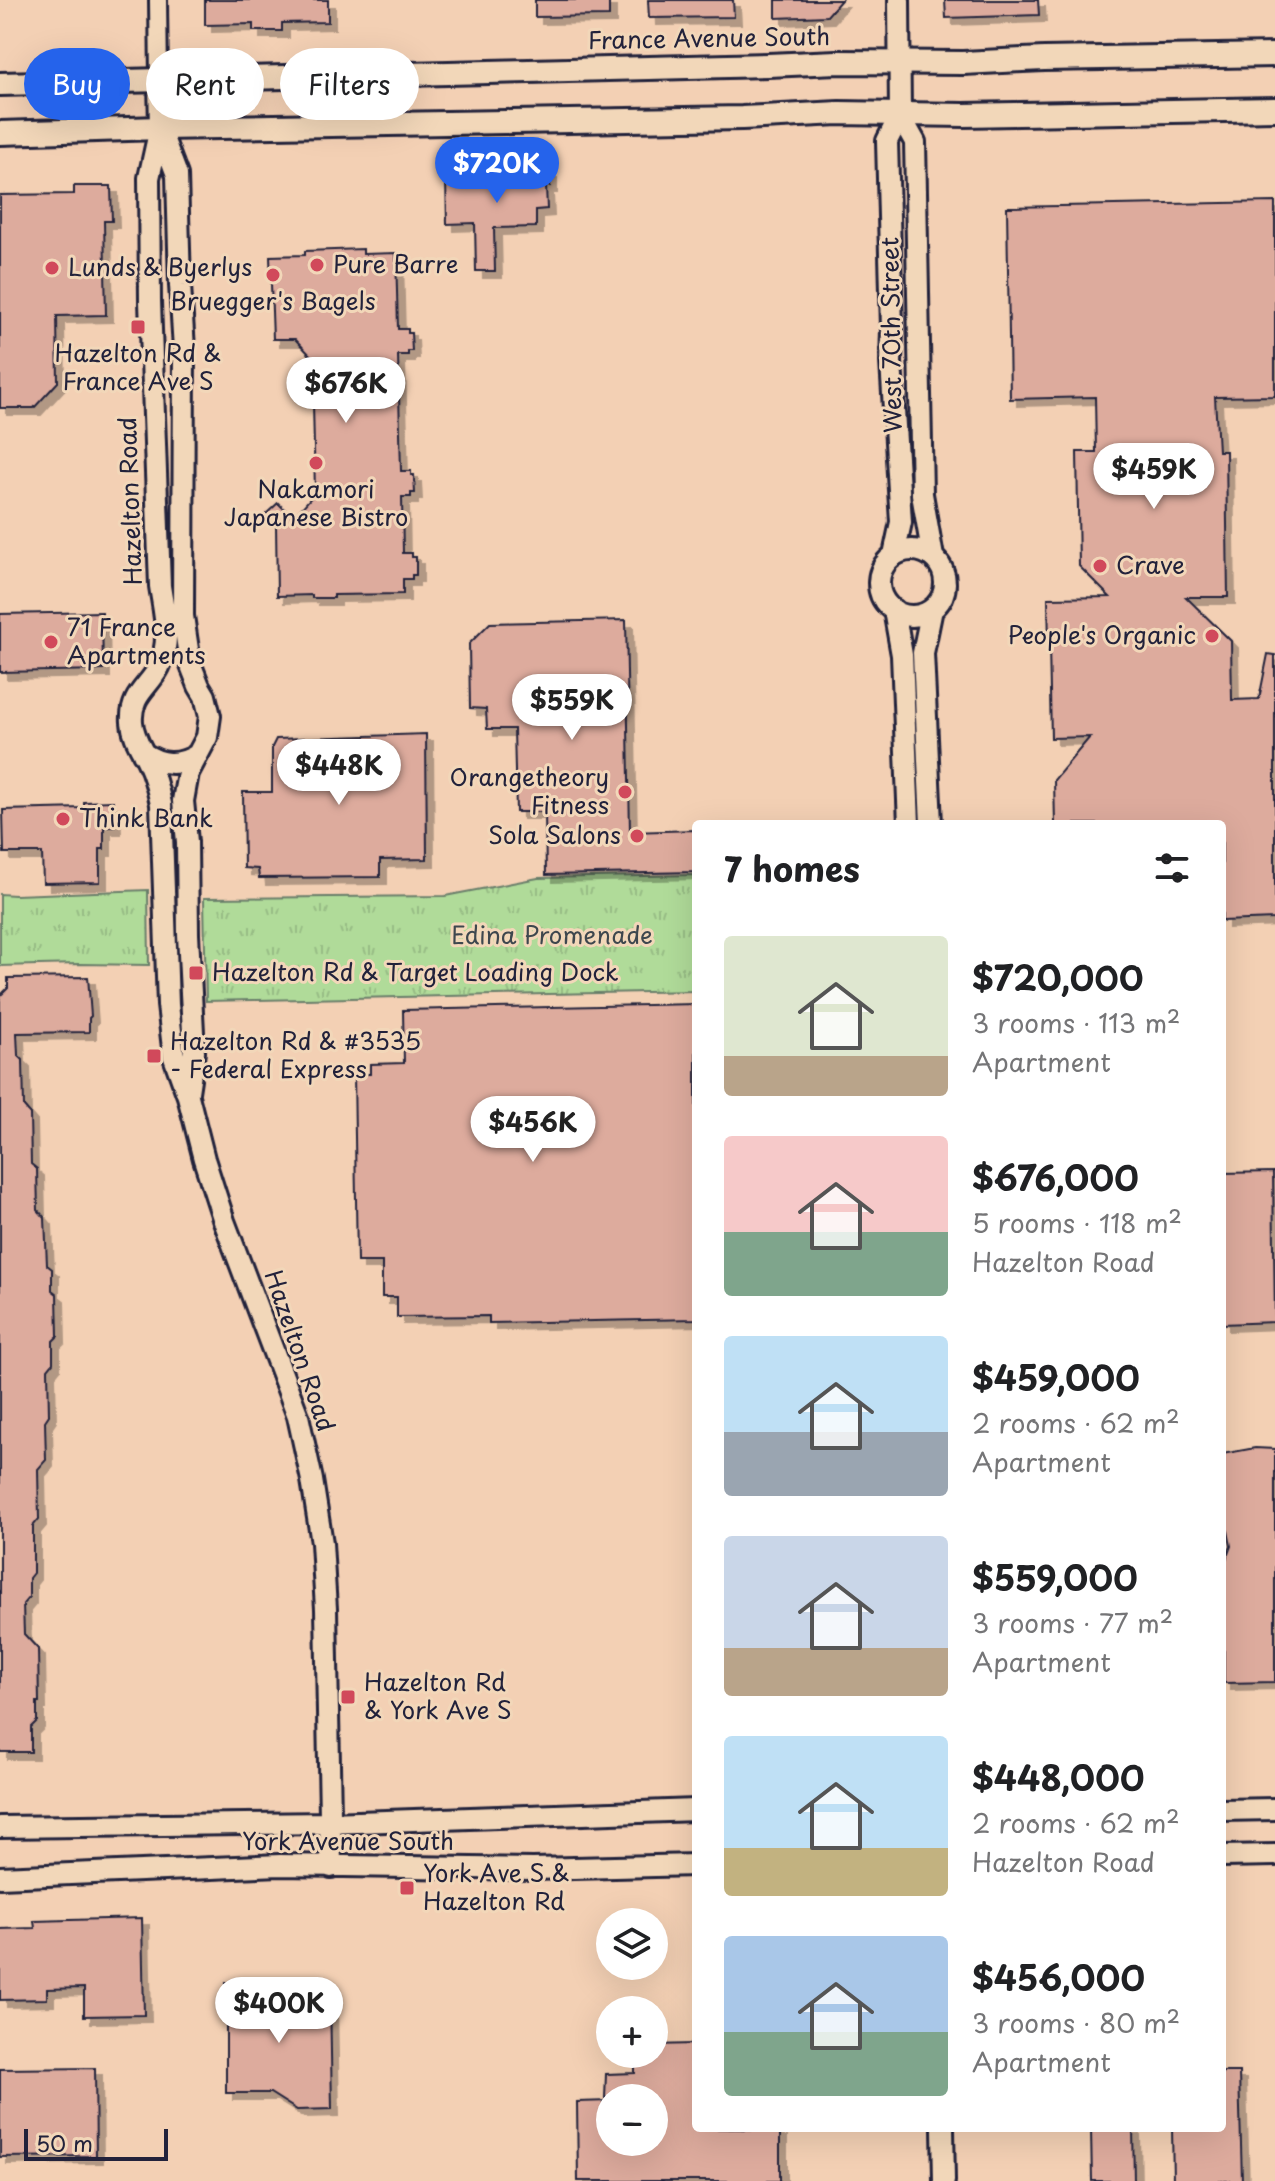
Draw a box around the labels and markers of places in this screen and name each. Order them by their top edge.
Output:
pin: $720K [441,137,553,205]
place label: Pure Barre [333,245,458,281]
place label: Lunds & Byerlys [68,248,252,284]
marker: Pure Barre [308,256,326,274]
marker: Lunds & Byerlys [43,259,61,277]
marker: Bruegger's Bagels [264,266,282,284]
place label: Bruegger's Bagels [170,282,376,318]
marker: Hazelton Rd & France Ave S [129,318,147,336]
place label: Hazelton Rd & France Ave S [55,334,221,398]
pin: $676K [290,357,402,425]
pin: $459K [1098,443,1210,511]
marker: Nakamori Japanese Bistro [307,454,325,472]
place label: Nakamori Japanese Bistro [224,470,408,534]
place label: Crave [1116,546,1185,582]
marker: Crave [1091,557,1109,575]
place label: 71 France Apartments [67,608,206,672]
place label: People's Organic [1007,616,1196,652]
marker: People's Organic [1203,627,1221,645]
marker: 71 France Apartments [42,633,60,651]
pin: $559K [516,674,628,742]
pin: $448K [283,739,395,807]
place label: Orangetheory Fitness [450,758,609,822]
marker: Orangetheory Fitness [616,783,634,801]
place label: Think Bank [79,799,213,835]
marker: Think Bank [54,810,72,828]
place label: Sola Salons [488,816,621,852]
marker: Sola Salons [628,827,646,845]
place label: Hazelton Rd & Target Loading Dock [212,953,619,989]
marker: Hazelton Rd & Target Loading Dock [187,964,205,982]
place label: Hazelton Rd & #3535 - Federal Express [170,1022,421,1086]
marker: Hazelton Rd & #3535 - Federal Express [145,1047,163,1065]
pin: $456K [477,1096,589,1164]
place label: Hazelton Rd & York Ave S [364,1663,512,1727]
marker: Hazelton Rd & York Ave S [339,1688,357,1706]
place label: York Ave S & Hazelton Rd [423,1854,570,1918]
marker: York Ave S & Hazelton Rd [398,1879,416,1897]
pin: $400K [223,1977,335,2045]

